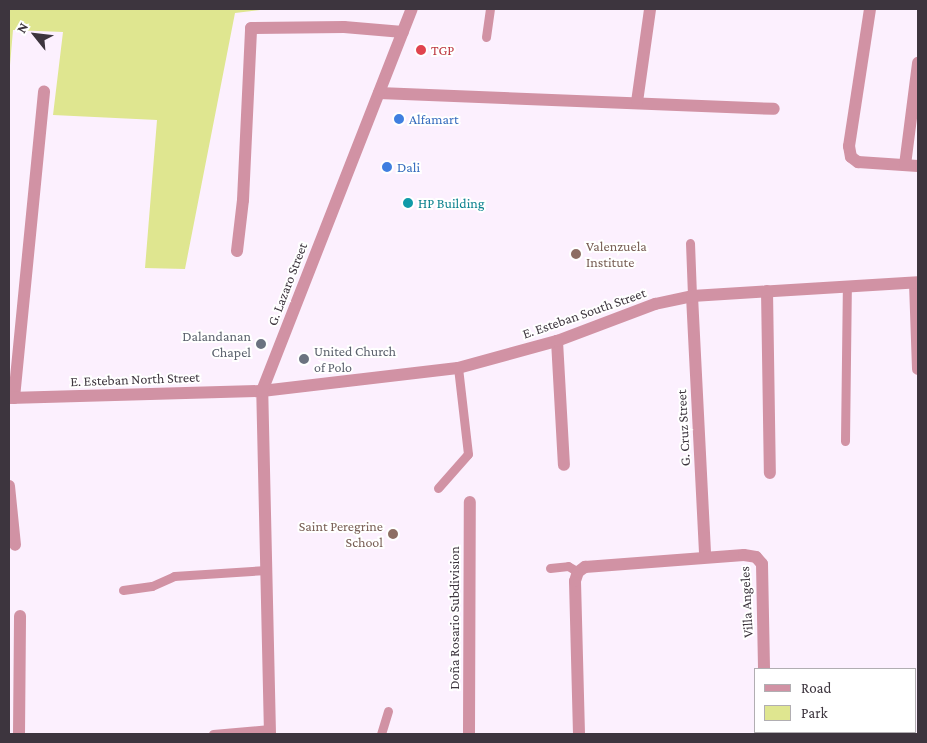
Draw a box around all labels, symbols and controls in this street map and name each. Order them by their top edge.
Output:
north arrow [10,10,60,60]
text: N [13,20,31,36]
place label: TGP [431,42,454,58]
marker: TGP [415,44,427,56]
place label: Alfamart [409,111,459,127]
marker: Alfamart [393,113,405,125]
place label: Dali [397,159,420,175]
marker: Dali [381,161,393,173]
place label: HP Building [418,195,485,211]
marker: HP Building [402,197,414,209]
place label: Valenzuela Institute [586,238,647,270]
street label: G. Lazaro Street [263,240,311,328]
marker: Valenzuela Institute [570,248,582,260]
street label: E. Esteban South Street [520,284,648,342]
place label: Dalandanan Chapel [182,328,251,361]
marker: Dalandanan Chapel [255,338,267,350]
place label: United Church of Polo [314,343,396,376]
marker: United Church of Polo [298,353,310,365]
street label: E. Esteban North Street [70,368,200,390]
street label: G. Cruz Street [673,389,693,467]
place label: Saint Peregrine School [299,518,383,550]
marker: Saint Peregrine School [387,528,399,540]
street label: Doña Rosario Subdivision [446,546,462,690]
street label: Villa Angeles [736,566,756,638]
legend [754,668,917,733]
text: Road [801,680,831,696]
text: Park [801,705,828,721]

